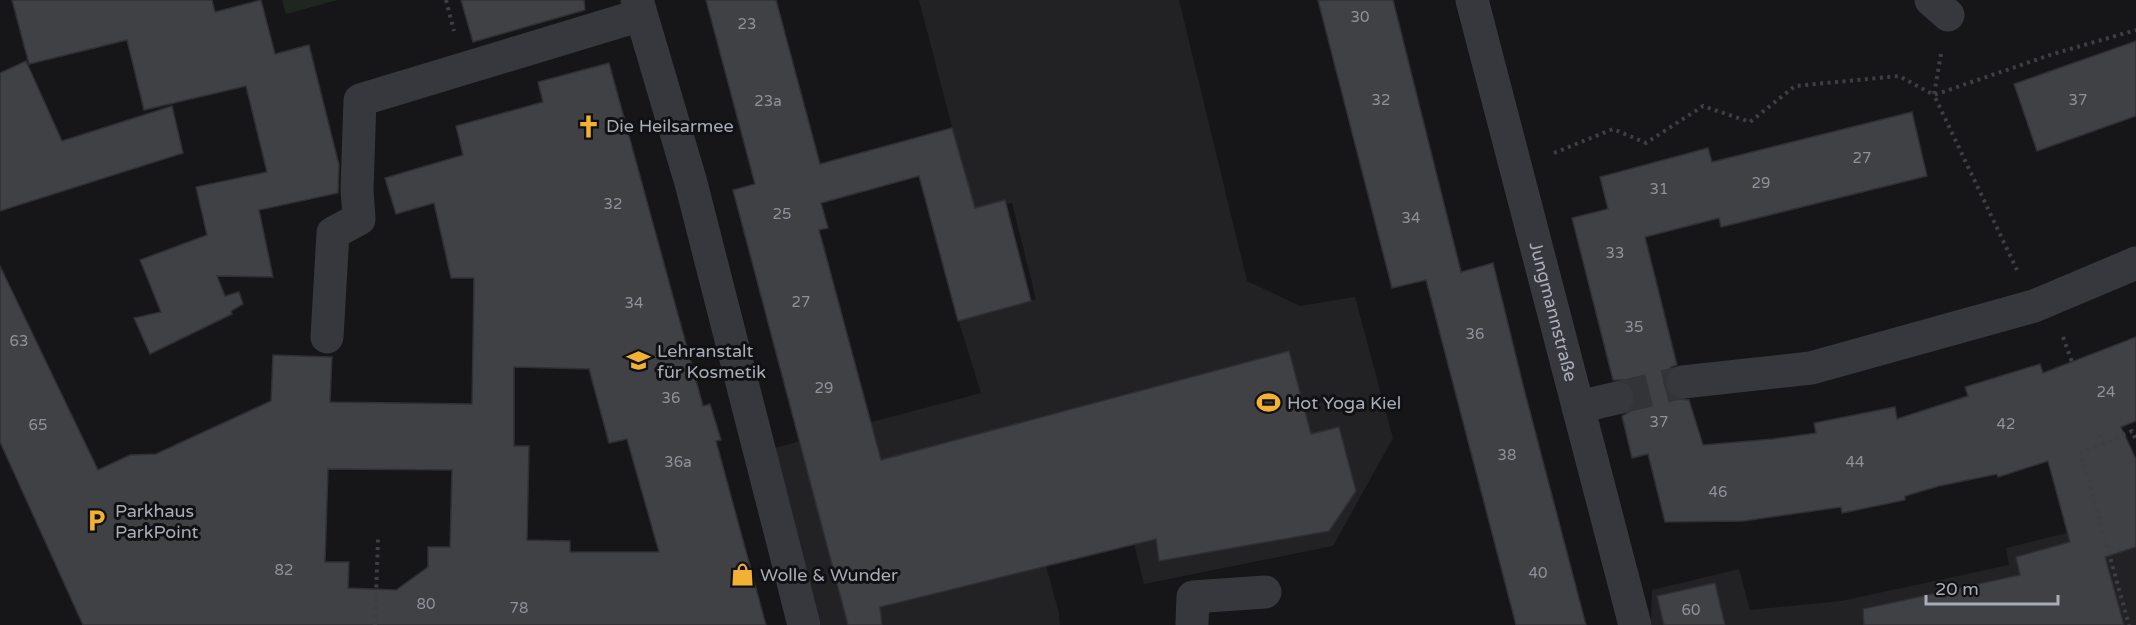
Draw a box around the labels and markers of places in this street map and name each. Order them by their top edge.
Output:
church icon: Die Heilsarmee [575,113,601,139]
place label: Die Heilsarmee [606,115,734,137]
place label: Lehranstalt für Kosmetik [657,340,766,383]
school or university icon: Lehranstalt für Kosmetik [626,348,652,374]
sports icon: Hot Yoga Kiel [1256,390,1282,416]
place label: Hot Yoga Kiel [1287,392,1401,414]
place label: Parkhaus ParkPoint [115,500,198,543]
parking icon: Parkhaus ParkPoint [84,508,110,534]
shop icon: Wolle & Wunder [729,562,755,588]
place label: Wolle & Wunder [760,564,898,586]

